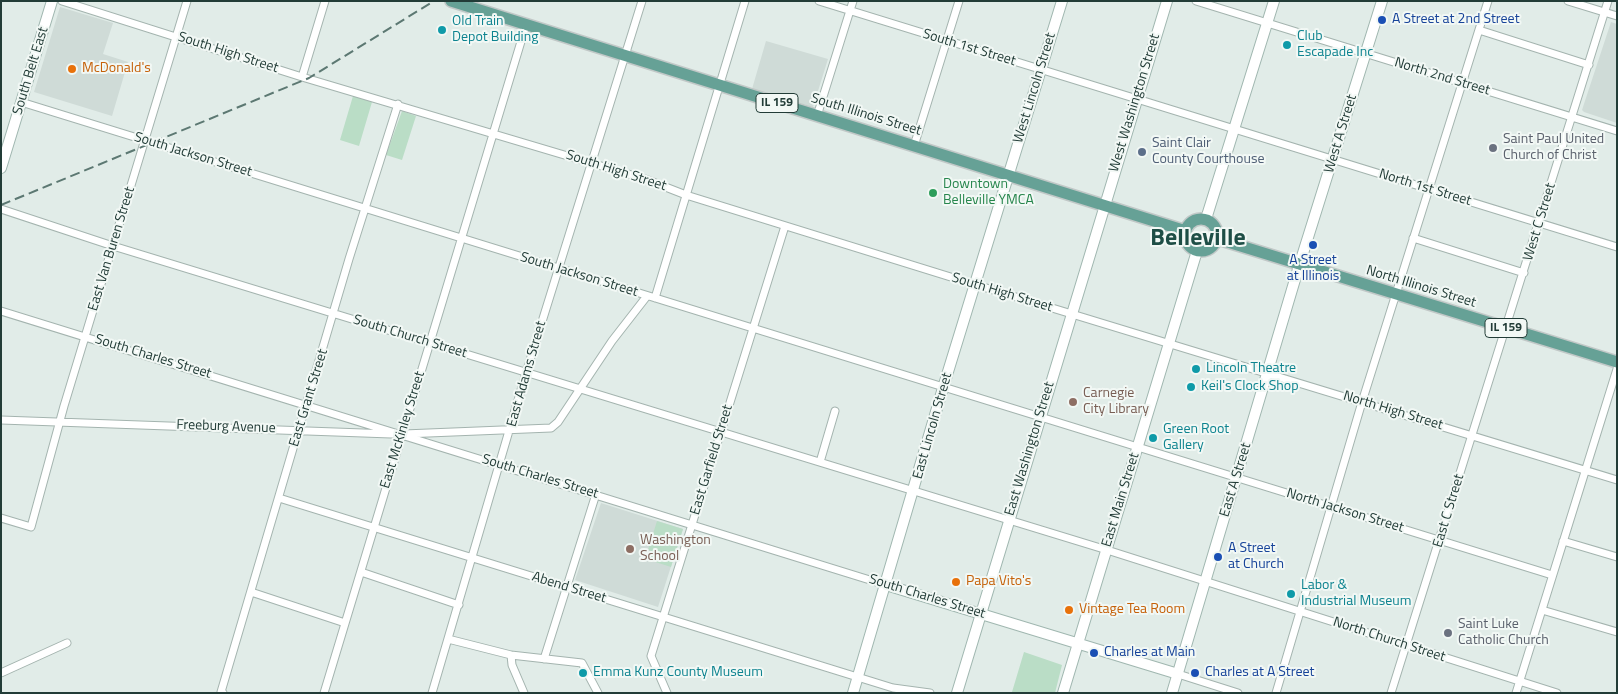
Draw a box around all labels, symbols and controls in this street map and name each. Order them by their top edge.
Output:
place label: A Street at 2nd Street [1392,12,1520,28]
place label: Old Train Depot Building [452,14,538,46]
marker: A Street at 2nd Street [1376,14,1388,26]
marker: Old Train Depot Building [436,24,448,36]
street label: South Belt East [10,25,52,117]
street label: South 1st Street [920,26,1018,70]
street label: South High Street [176,29,280,77]
place label: Club Escapade Inc [1297,29,1373,62]
street label: West Lincoln Street [1010,31,1060,145]
street label: West Washington Street [1106,32,1164,174]
marker: Club Escapade Inc [1281,39,1293,51]
street label: North 2nd Street [1392,54,1492,100]
place label: McDonald's [82,61,151,77]
marker: McDonald's [66,63,78,75]
street label: South Illinois Street [809,90,923,140]
street label: West A Street [1321,93,1361,175]
road number: IL 159 [756,94,798,112]
street label: South Jackson Street [132,129,254,181]
place label: Saint Paul United Church of Christ [1503,132,1604,164]
place label: Saint Clair County Courthouse [1152,136,1265,168]
marker: Saint Paul United Church of Christ [1487,142,1499,154]
marker: Saint Clair County Courthouse [1136,146,1148,158]
street label: South High Street [564,147,668,195]
street label: North 1st Street [1377,166,1473,210]
place label: Downtown Belleville YMCA [943,177,1034,210]
street label: West C Street [1520,181,1560,263]
street label: East Van Buren Street [85,185,139,313]
marker: Downtown Belleville YMCA [927,187,939,199]
district label: Belleville [1150,225,1246,253]
marker: A Street at Illinois [1307,239,1319,251]
street label: South Jackson Street [518,249,640,301]
place label: A Street at Illinois [1287,253,1339,286]
street label: North Illinois Street [1364,262,1478,312]
street label: South High Street [950,270,1054,316]
street label: South Church Street [351,312,469,362]
road number: IL 159 [1485,318,1527,338]
street label: East Adams Street [504,319,550,429]
street label: South Charles Street [93,331,213,383]
street label: East Grant Street [286,347,332,449]
place label: Lincoln Theatre [1206,361,1296,377]
marker: Lincoln Theatre [1190,363,1202,375]
street label: East McKinley Street [377,369,429,491]
street label: East Lincoln Street [910,371,956,481]
place label: Keil's Clock Shop [1201,379,1299,395]
street label: East Washington Street [1002,380,1058,518]
marker: Keil's Clock Shop [1185,381,1197,393]
place label: Carnegie City Library [1083,386,1149,418]
street label: North High Street [1341,388,1445,434]
marker: Carnegie City Library [1067,396,1079,408]
street label: East Garfield Street [687,403,737,517]
street label: Freeburg Avenue [176,417,276,437]
place label: Green Root Gallery [1163,422,1229,454]
marker: Green Root Gallery [1147,432,1159,444]
street label: East A Street [1217,441,1255,519]
street label: South Charles Street [480,451,600,503]
street label: East Main Street [1099,451,1143,549]
street label: East C Street [1430,472,1468,550]
street label: North Jackson Street [1284,485,1406,537]
place label: Washington School [640,533,711,566]
place label: A Street at Church [1228,541,1284,574]
marker: Washington School [624,543,636,555]
marker: A Street at Church [1212,551,1224,563]
street label: Abend Street [530,569,608,607]
street label: South Charles Street [867,571,987,623]
place label: Papa Vito's [966,574,1031,590]
marker: Papa Vito's [950,576,962,588]
place label: Labor & Industrial Museum [1301,578,1411,610]
marker: Labor & Industrial Museum [1285,588,1297,600]
place label: Vintage Tea Room [1079,602,1185,618]
marker: Vintage Tea Room [1063,604,1075,616]
street label: North Church Street [1331,614,1447,666]
place label: Saint Luke Catholic Church [1458,617,1549,650]
marker: Saint Luke Catholic Church [1442,627,1454,639]
place label: Charles at Main [1104,645,1195,661]
marker: Charles at Main [1088,647,1100,659]
place label: Emma Kunz County Museum [593,665,763,681]
place label: Charles at A Street [1205,665,1314,681]
marker: Emma Kunz County Museum [577,667,589,679]
marker: Charles at A Street [1189,667,1201,679]

